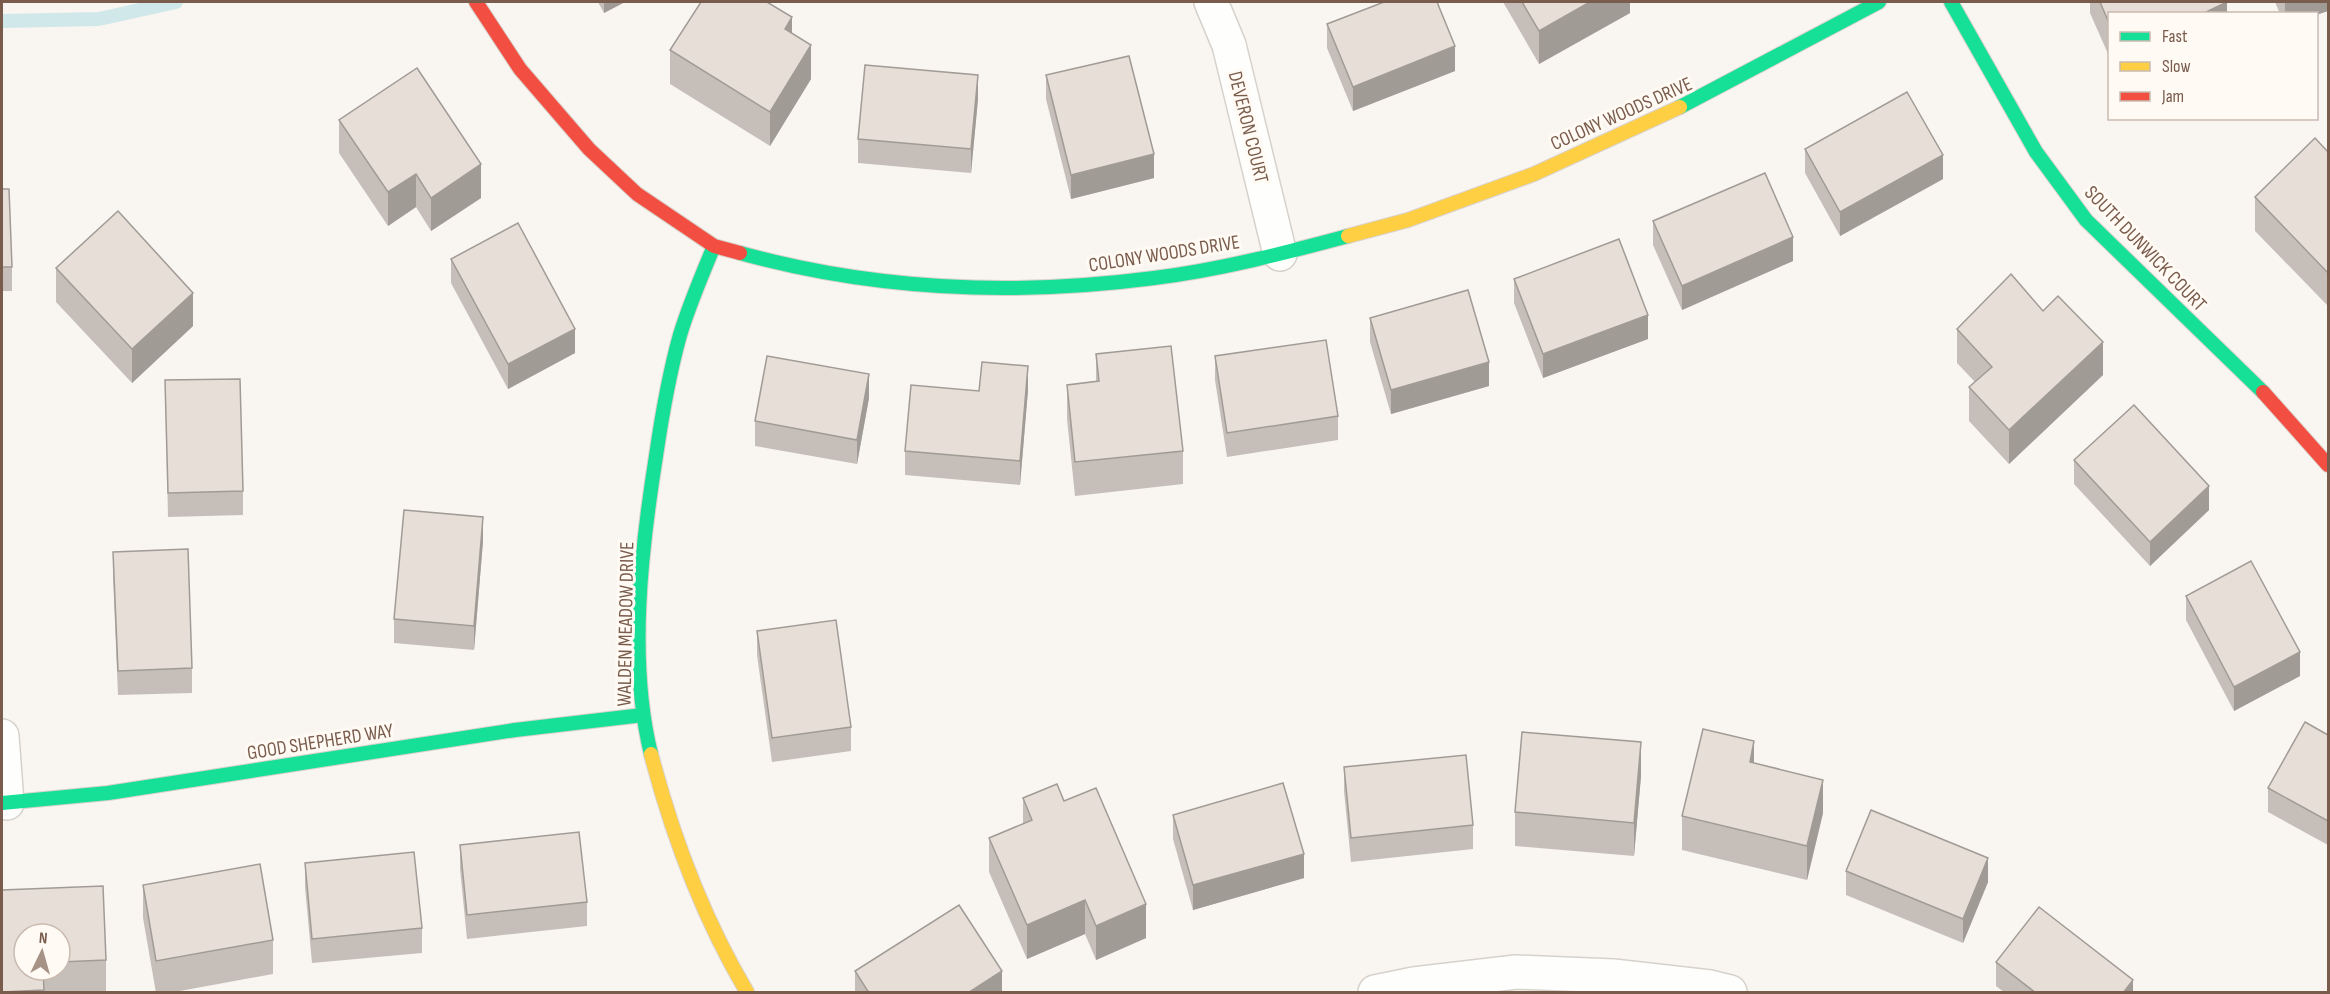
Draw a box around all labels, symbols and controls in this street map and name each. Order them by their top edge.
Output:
legend [2108,12,2318,120]
text: Fast [2162,26,2188,47]
text: Slow [2162,56,2191,77]
street label: DEVERON COURT [1223,69,1273,185]
street label: COLONY WOODS DRIVE [1547,72,1696,156]
text: Jam [2161,86,2184,107]
street label: SOUTH DUNWICK COURT [2079,181,2211,316]
street label: COLONY WOODS DRIVE [1087,230,1241,278]
street label: WALDEN MEADOW DRIVE [613,542,639,707]
street label: GOOD SHEPHERD WAY [245,719,395,765]
north arrow [12,922,72,982]
text: N [38,929,48,948]

